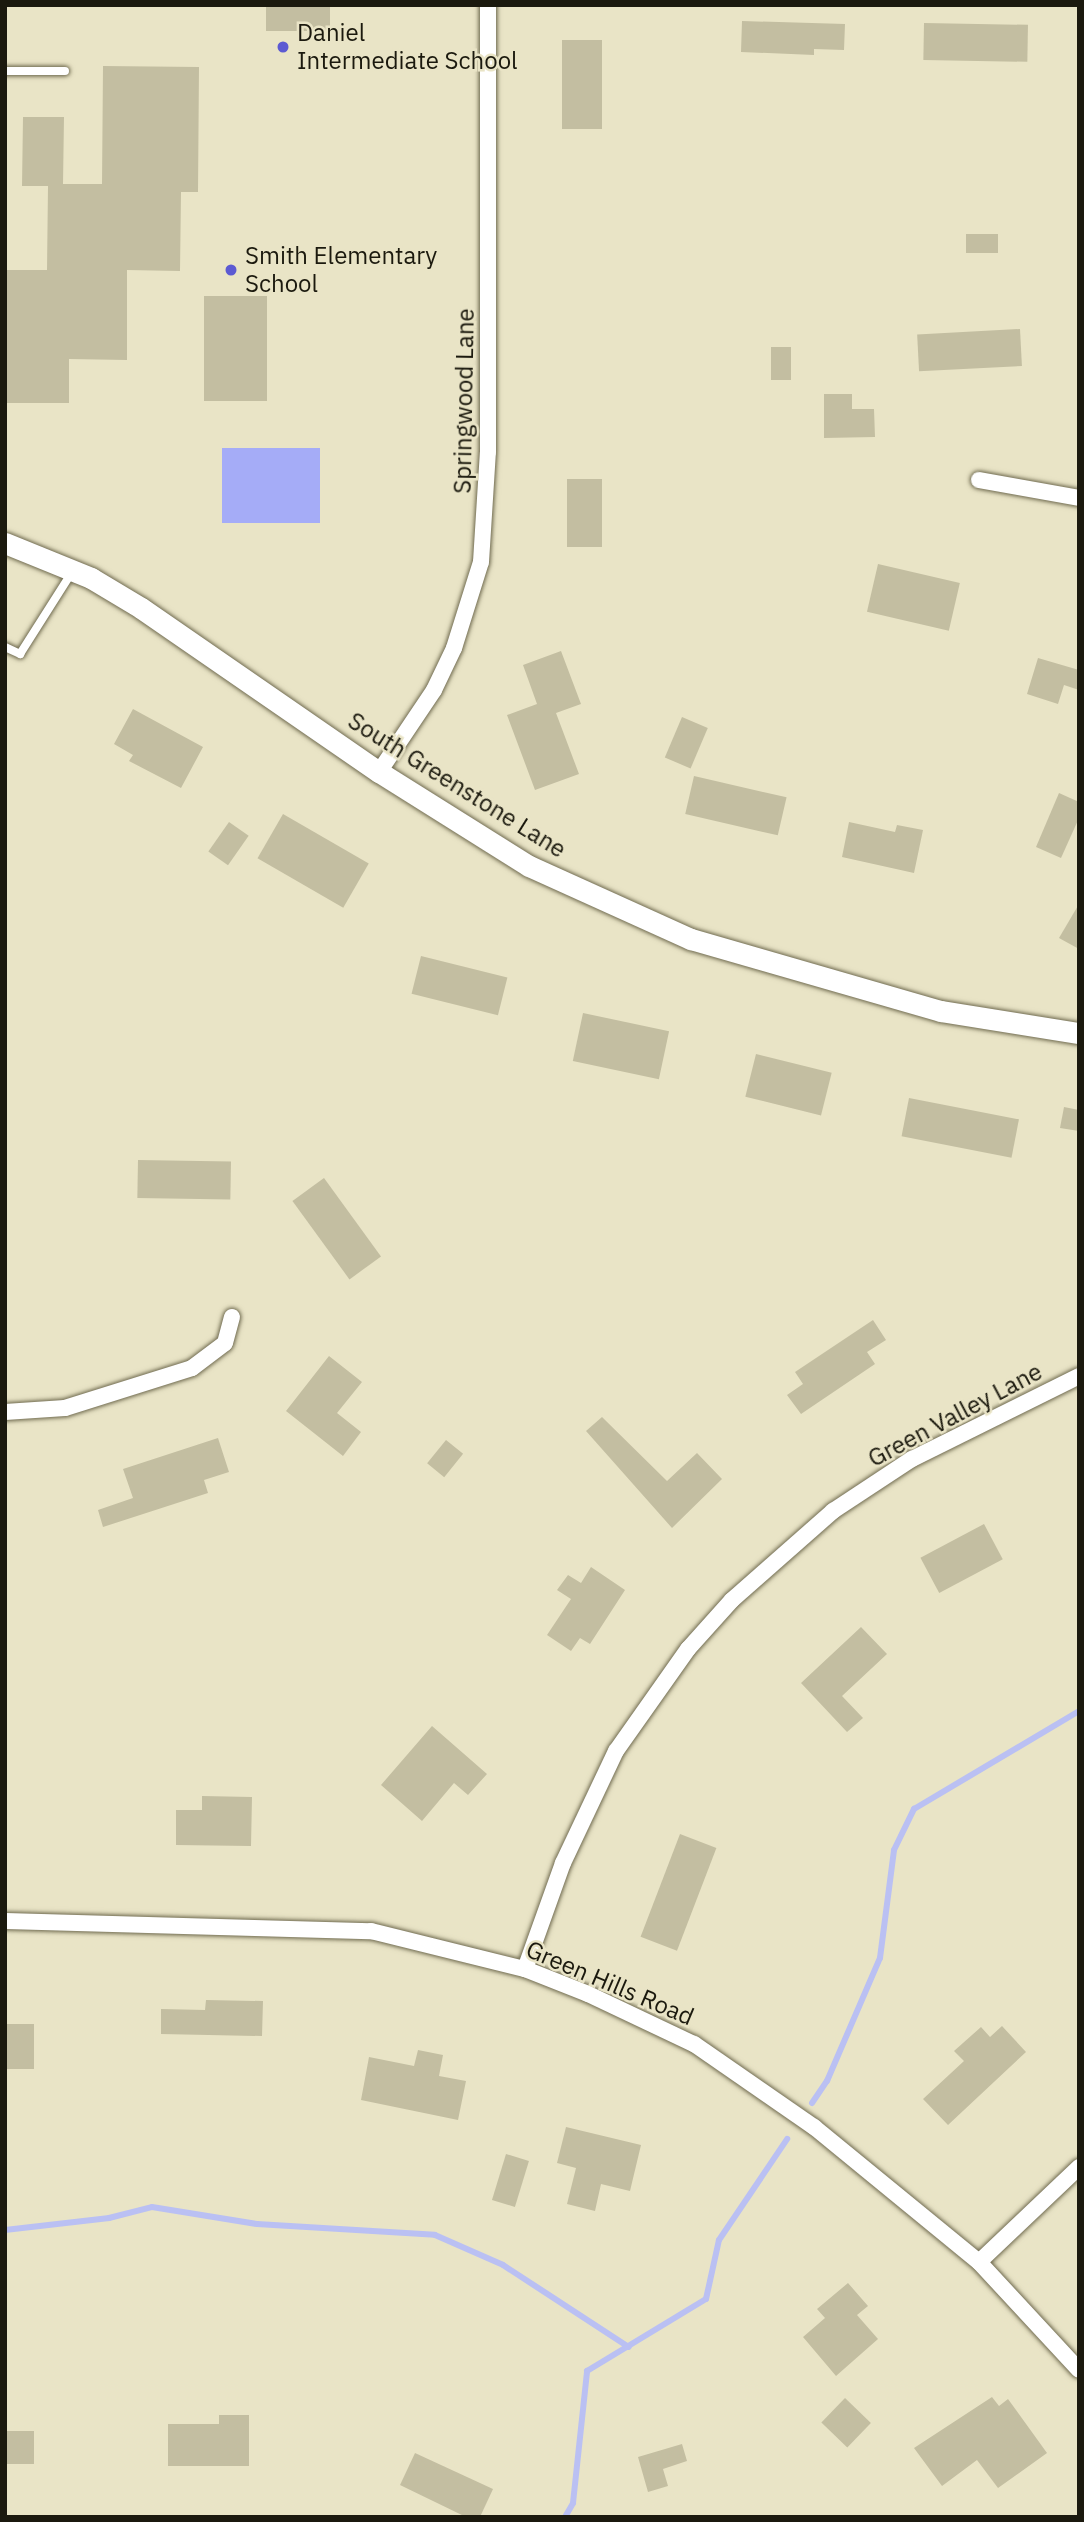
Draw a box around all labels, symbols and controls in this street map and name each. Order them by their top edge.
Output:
place label: Daniel Intermediate School [297,19,518,75]
marker: Daniel Intermediate School [275,39,291,55]
place label: Smith Elementary School [245,242,437,298]
marker: Smith Elementary School [223,262,239,278]
street label: Springwood Lane [448,308,480,494]
street label: South Greenstone Lane [343,706,571,864]
street label: Green Valley Lane [863,1357,1047,1473]
street label: Green Hills Road [522,1935,698,2031]

